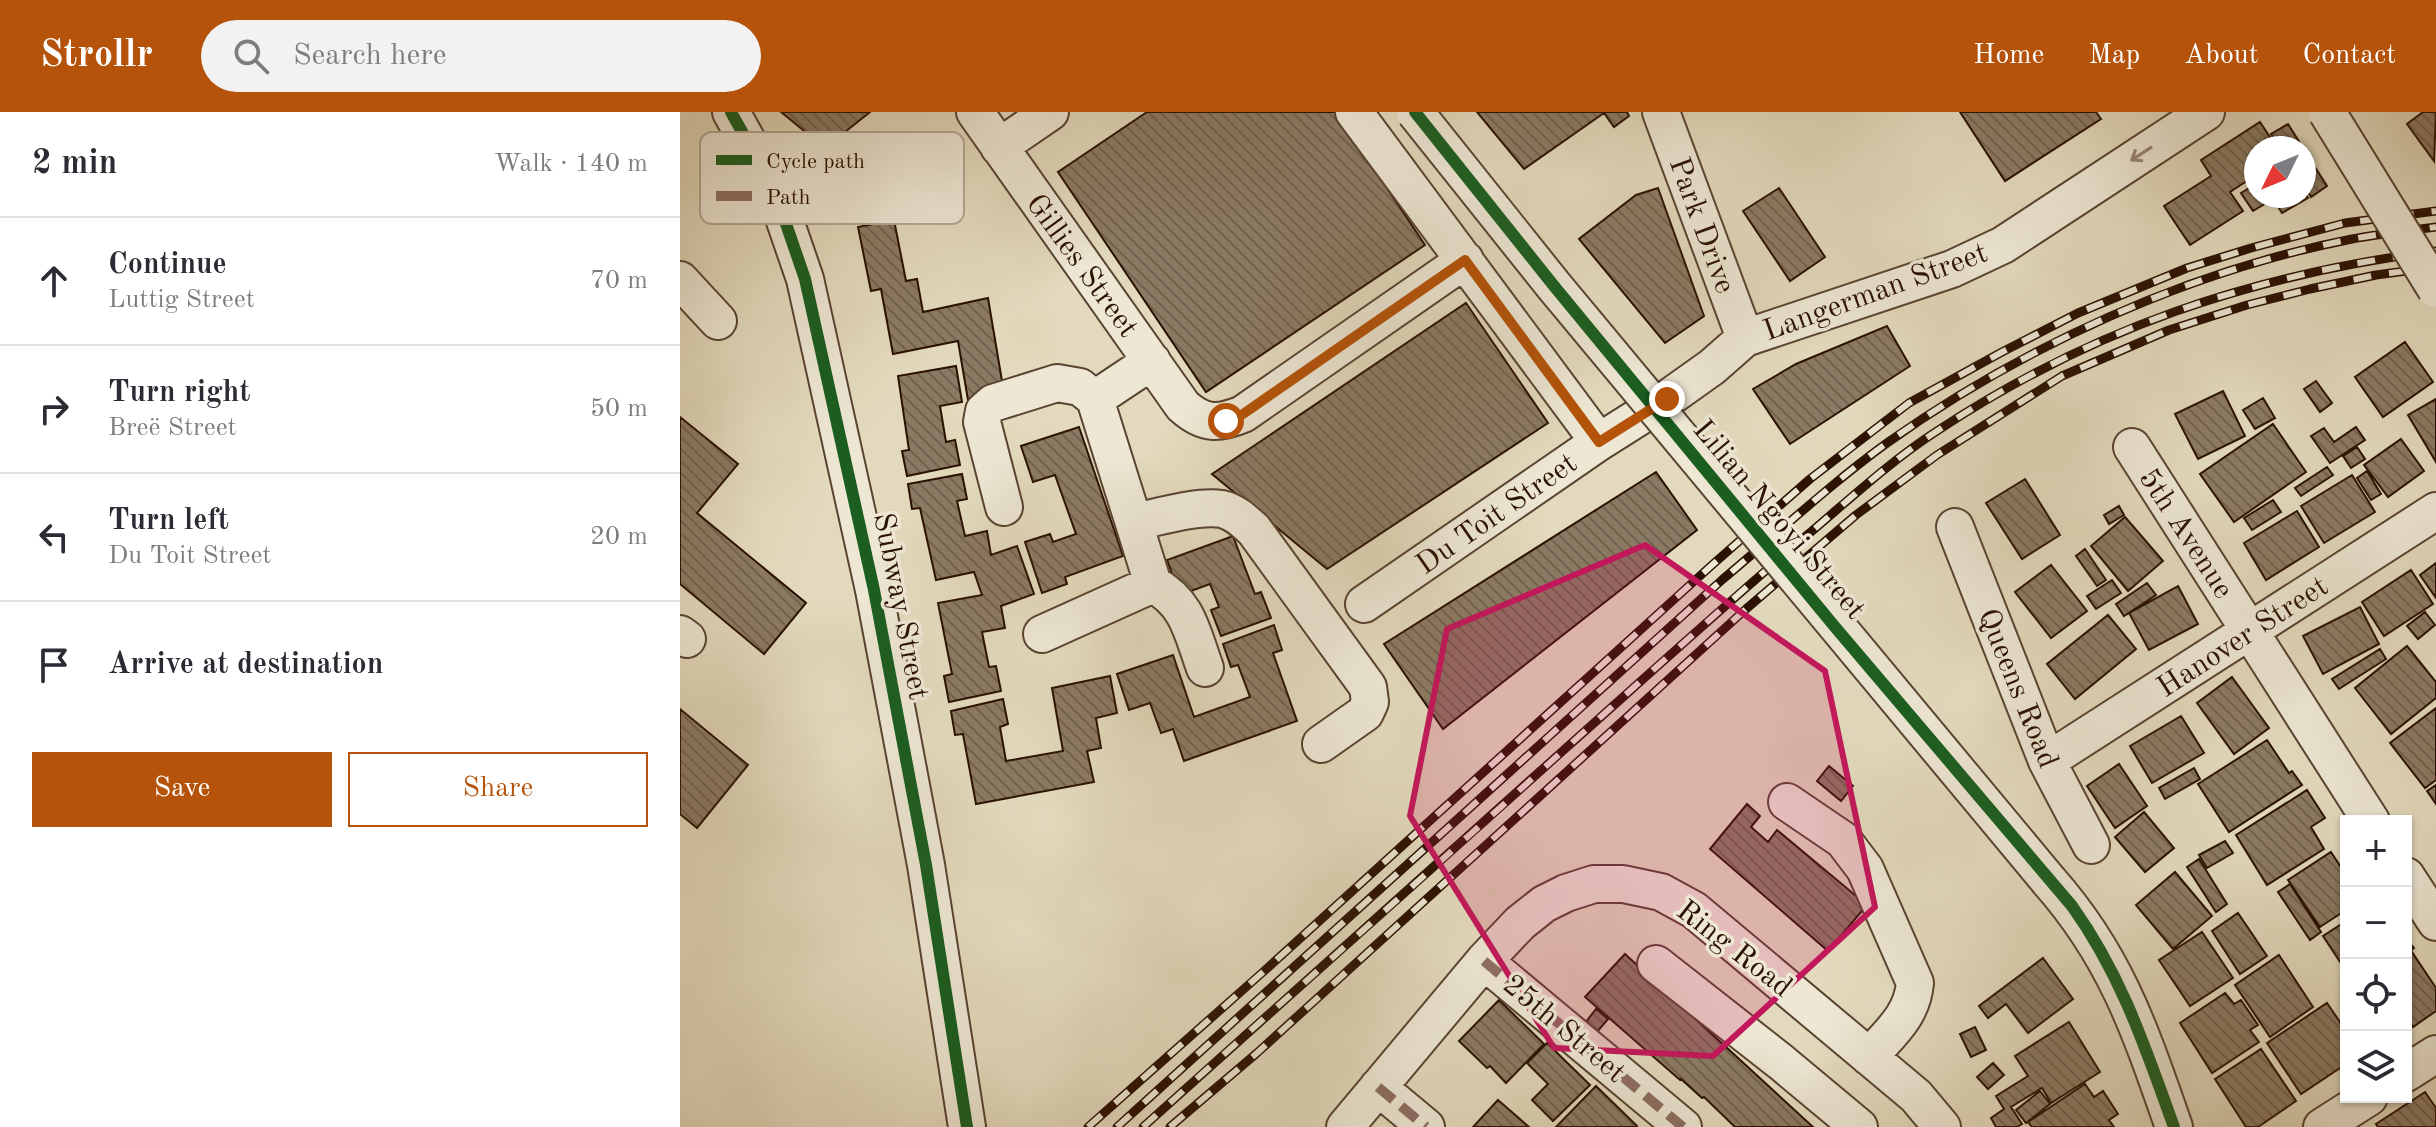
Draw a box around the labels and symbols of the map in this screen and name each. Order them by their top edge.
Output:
legend [700,132,964,224]
north arrow [2244,136,2316,208]
one-way arrow [2130,147,2153,163]
text: Cycle path [766,151,865,173]
street label: Park Drive [1663,154,1740,298]
text: Path [766,187,811,209]
street label: Gillies Street [1020,189,1143,343]
street label: Langerman Street [1760,238,1992,347]
route end [1649,381,1685,417]
route start [1208,403,1244,439]
street label: Lilian Ngoyi Street [1687,415,1870,626]
street label: Du Toit Street [1411,448,1583,581]
street label: 5th Avenue [2132,464,2238,604]
street label: Subway Street [867,510,933,702]
street label: Hanover Street [2152,572,2334,704]
street label: Queens Road [1972,605,2063,773]
street label: Ring Road [1670,896,1797,1004]
street label: 25th Street [1497,970,1631,1089]

